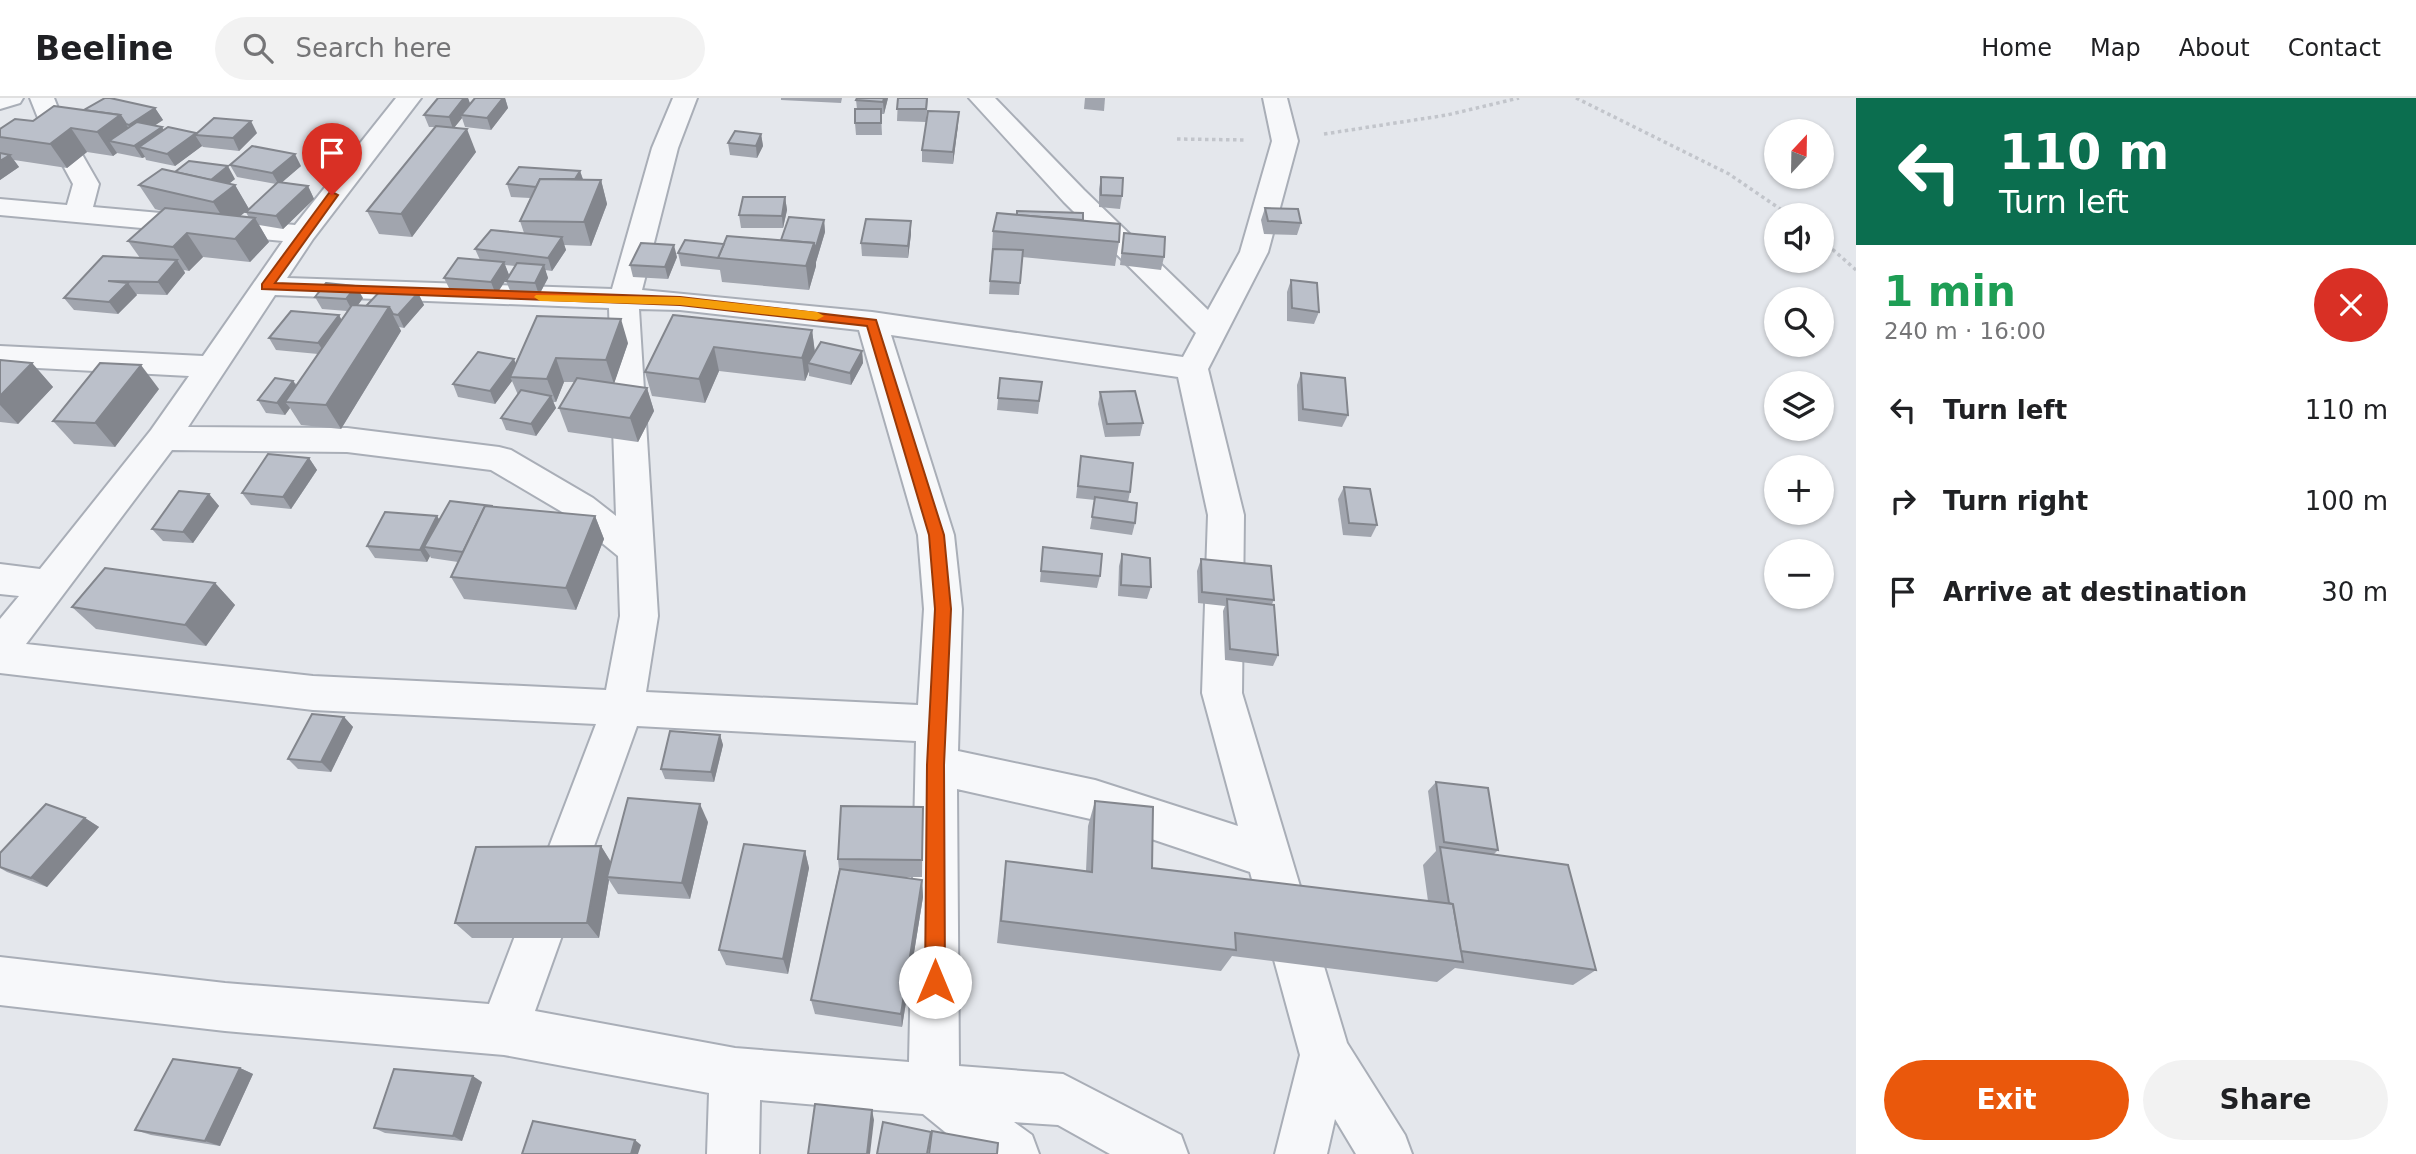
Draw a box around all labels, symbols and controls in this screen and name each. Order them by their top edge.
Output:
search box [215,17,705,80]
text: Beeline [35,29,173,68]
icon: search [239,29,277,67]
text: Search here [295,33,452,63]
text: Home [1981,34,2052,62]
text: Map [2090,34,2141,62]
text: About [2179,34,2250,62]
text: Contact [2288,34,2381,62]
north arrow [1764,119,1834,189]
map controls [1764,119,1834,609]
pin [302,123,362,195]
text: 110 m [1999,124,2169,181]
icon: left [1884,126,1975,217]
icon: arrive [313,134,351,172]
text: Turn left [1999,183,2129,221]
button: sound [1764,203,1834,273]
text: 1 min [1884,267,2016,316]
button: close [2314,268,2388,342]
button: search [1764,287,1834,357]
text: 240 m · 16:00 [1884,318,2046,344]
button: layers [1764,371,1834,441]
icon: left [1884,391,1922,429]
text: Turn left [1943,395,2067,425]
text: 110 m [2305,395,2388,425]
button: + [1764,455,1834,525]
icon: right [1884,482,1922,520]
text: Turn right [1943,486,2088,516]
text: 100 m [2305,486,2388,516]
button: − [1764,539,1834,609]
icon: arrive [1884,573,1922,611]
text: Arrive at destination [1943,577,2247,607]
text: 30 m [2321,577,2388,607]
position arrow [898,945,972,1019]
button: Exit [1884,1060,2129,1140]
button: Share [2143,1060,2388,1140]

